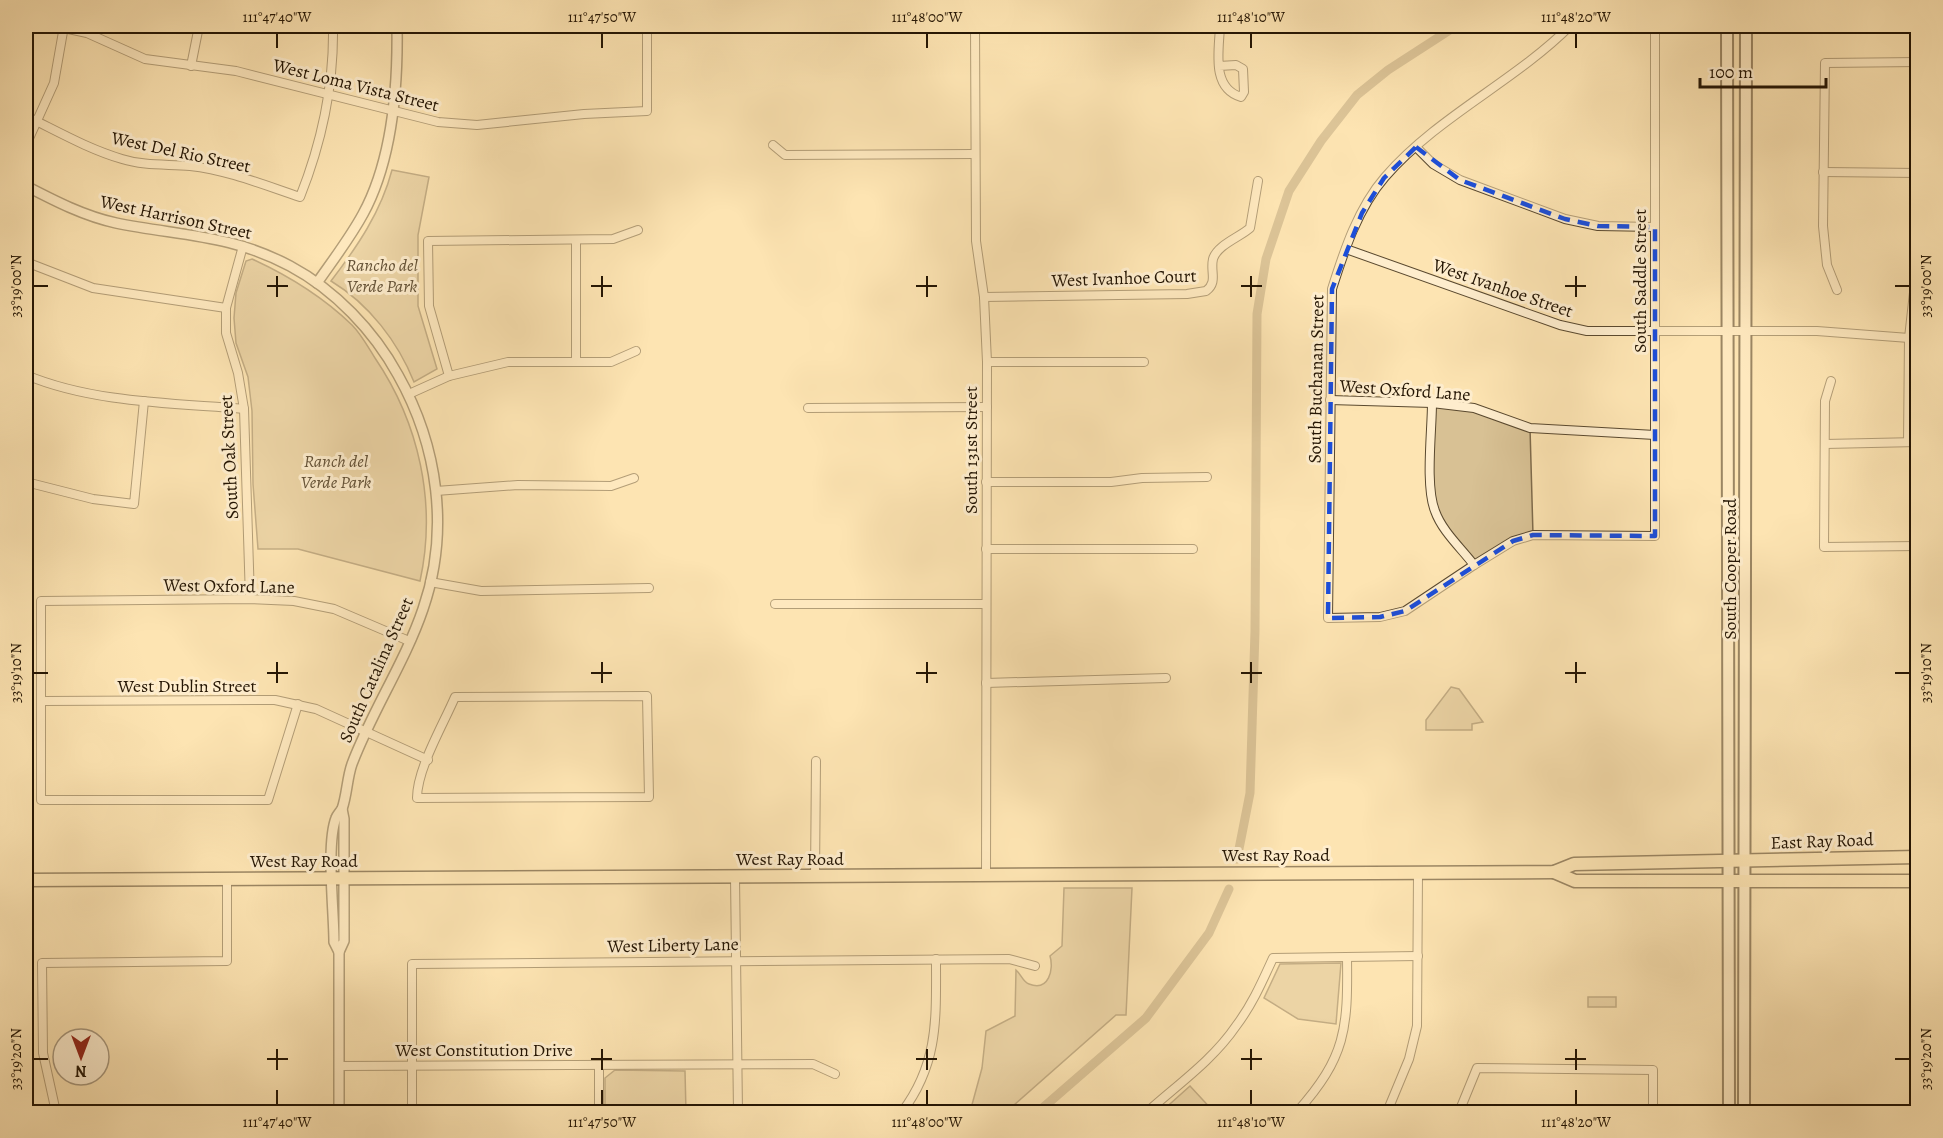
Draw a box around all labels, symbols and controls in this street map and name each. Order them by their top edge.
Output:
text: 111°47'40"W [243,7,311,27]
text: 111°47'50"W [568,7,636,27]
text: 111°48'00"W [891,7,963,27]
text: 111°48'10"W [1217,7,1285,27]
text: 111°48'20"W [1541,7,1611,27]
scale bar [1700,51,1826,89]
street label: West Loma Vista Street [270,53,441,117]
text: 100 m [1709,60,1753,84]
street label: West Del Rio Street [108,125,253,178]
street label: West Harrison Street [97,189,254,245]
street label: South Saddle Street [1628,209,1652,353]
street label: West Ivanhoe Street [1429,252,1576,323]
park label: Rancho del Verde Park [346,253,418,298]
text: 33°19'00"N [6,254,26,317]
text: 33°19'00"N [1916,254,1936,317]
street label: West Ivanhoe Court [1050,263,1197,293]
street label: South Buchanan Street [1303,294,1329,464]
street label: West Oxford Lane [1338,373,1471,407]
street label: South 131st Street [959,386,983,514]
street label: South Oak Street [214,394,244,520]
park label: Ranch del Verde Park [301,449,371,494]
street label: South Cooper Road [1718,498,1742,640]
street label: West Oxford Lane [162,573,295,599]
street label: South Catalina Street [333,594,419,746]
text: 33°19'10"N [6,643,26,703]
text: 33°19'10"N [1916,643,1936,703]
street label: West Dublin Street [117,674,257,698]
street label: East Ray Road [1770,827,1874,855]
street label: West Ray Road [1221,843,1330,867]
street label: West Ray Road [735,847,844,871]
street label: West Ray Road [249,849,358,873]
street label: West Liberty Lane [606,932,739,958]
north arrow [51,1027,111,1087]
text: 33°19'20"N [6,1028,26,1090]
text: 33°19'20"N [1916,1028,1936,1090]
street label: West Constitution Drive [394,1038,573,1062]
text: N [75,1060,87,1082]
text: 111°47'40"W [243,1112,311,1132]
text: 111°47'50"W [568,1112,636,1132]
text: 111°48'00"W [891,1112,963,1132]
text: 111°48'10"W [1217,1112,1285,1132]
text: 111°48'20"W [1541,1112,1611,1132]

